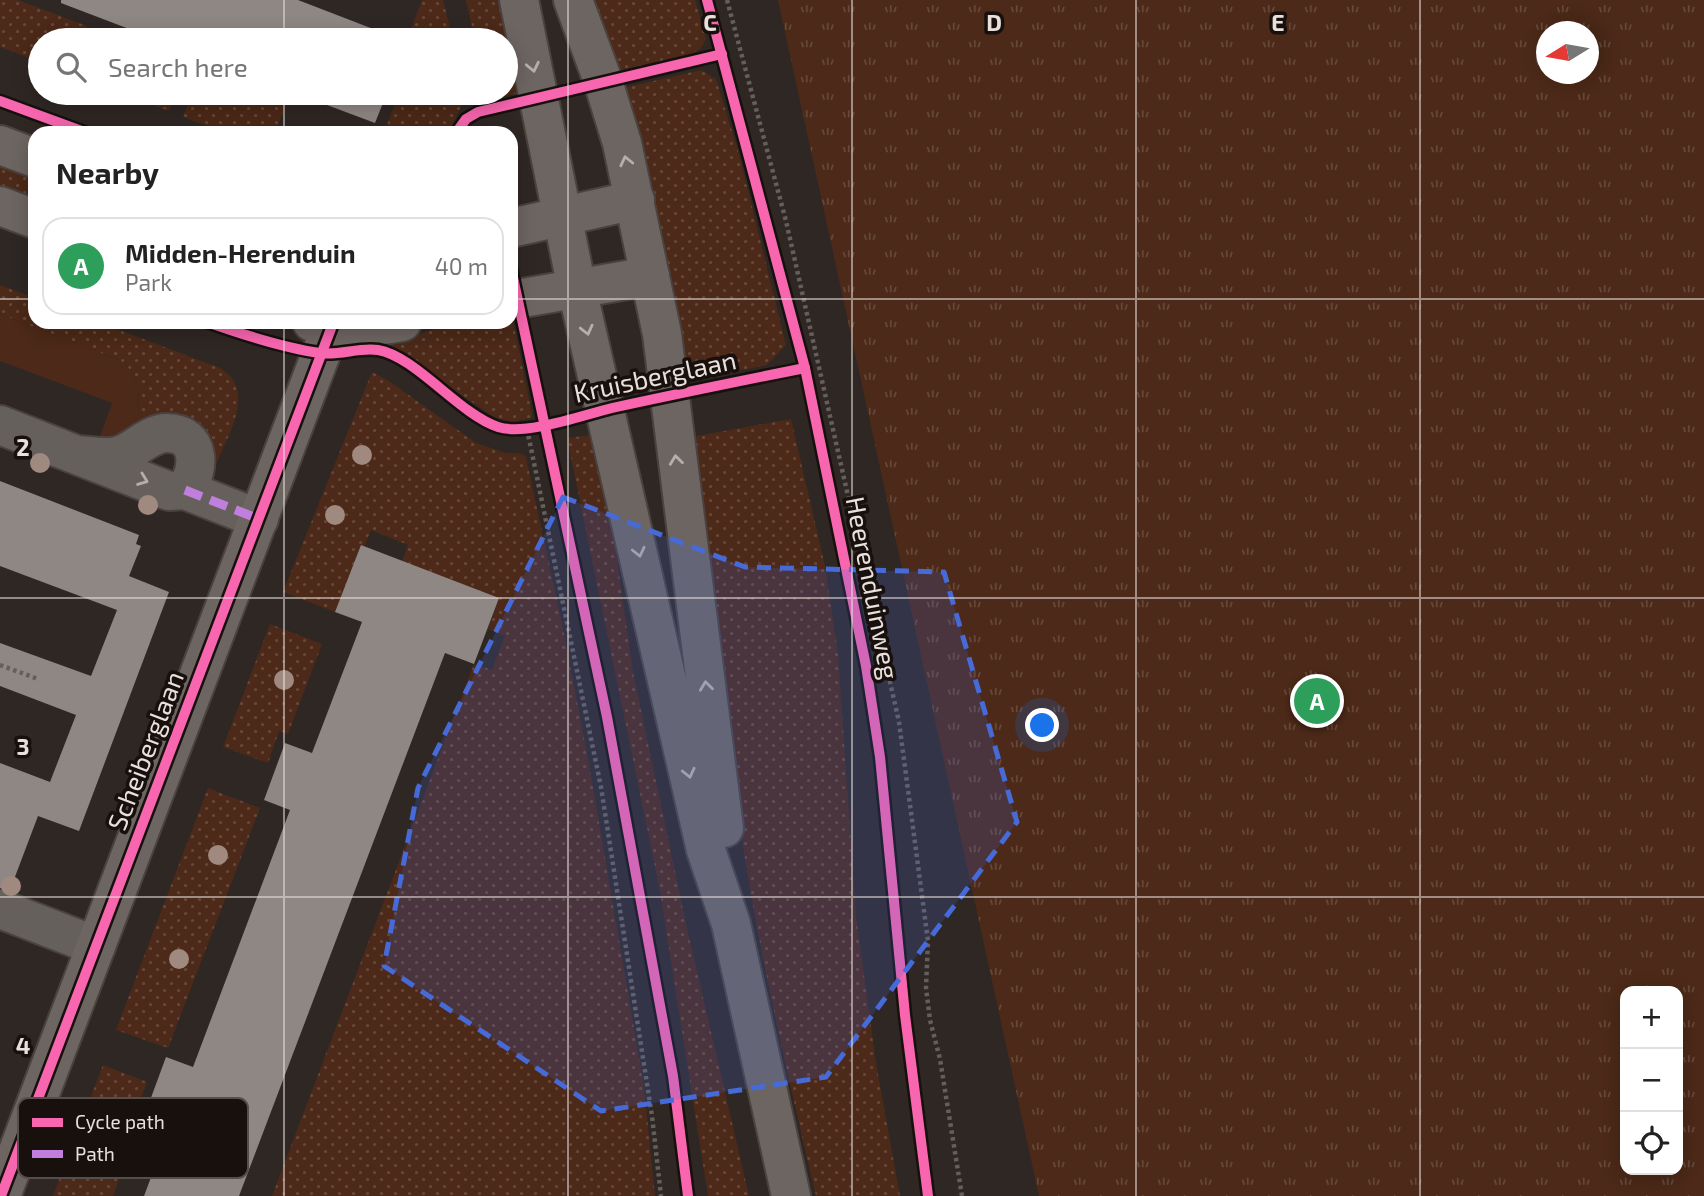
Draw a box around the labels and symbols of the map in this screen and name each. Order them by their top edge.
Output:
text: C [703,8,717,36]
text: D [986,8,1002,36]
text: E [1271,8,1285,36]
north arrow [1536,21,1599,84]
one-way arrow [524,61,539,73]
one-way arrow [620,155,634,167]
one-way arrow [579,324,593,336]
street label: Kruisberglaan [571,343,739,408]
text: 2 [16,433,30,461]
one-way arrow [669,454,684,466]
one-way arrow [136,472,148,486]
street label: Heerenduinweg [841,494,906,682]
one-way arrow [630,545,645,557]
street label: Scheiberglaan [100,667,189,834]
pin: A [1294,675,1340,727]
one-way arrow [698,680,713,692]
your location [1025,708,1059,742]
text: 3 [16,732,30,760]
one-way arrow [681,767,695,779]
text: 4 [16,1031,30,1059]
legend [18,1098,248,1178]
text: Cycle path [75,1110,165,1133]
text: Path [75,1142,115,1165]

